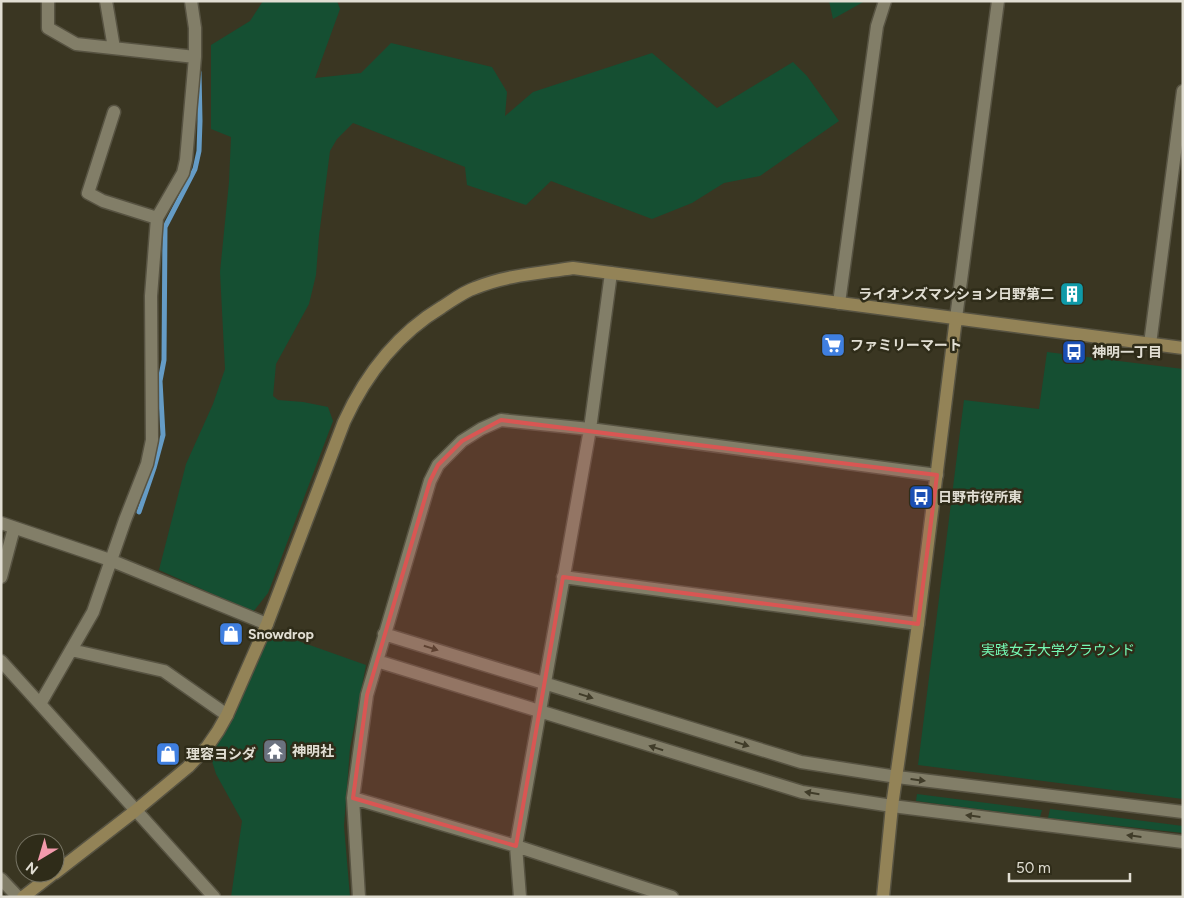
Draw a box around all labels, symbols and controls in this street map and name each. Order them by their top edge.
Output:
building icon: ライオンズマンション日野第二 [1059,281,1085,307]
place label: ライオンズマンション日野第二 [858,286,1054,303]
supermarket icon: ファミリーマート [820,332,846,358]
place label: ファミリーマート [850,337,962,354]
bus stop icon: 神明一丁目 [1061,339,1087,365]
place label: 神明一丁目 [1092,344,1162,361]
bus stop icon: 日野市役所東 [908,484,934,510]
place label: 日野市役所東 [938,489,1022,506]
shop icon: Snowdrop [218,621,244,647]
place label: Snowdrop [248,626,314,643]
park label: 実践女子大学グラウンド [981,642,1135,659]
one-way arrow [424,645,439,653]
one-way arrow [579,692,594,700]
temple icon: 神明社 [262,738,288,764]
one-way arrow [734,740,749,748]
shop icon: 理容ヨシダ [155,741,181,767]
place label: 神明社 [292,743,334,760]
one-way arrow [649,743,664,751]
place label: 理容ヨシダ [186,746,256,763]
one-way arrow [910,776,926,784]
one-way arrow [804,789,820,797]
one-way arrow [965,812,981,820]
one-way arrow [1126,832,1142,840]
north arrow [15,833,65,883]
scale bar [1009,850,1130,882]
text: N [23,858,42,878]
text: 50 m [1016,859,1051,877]

